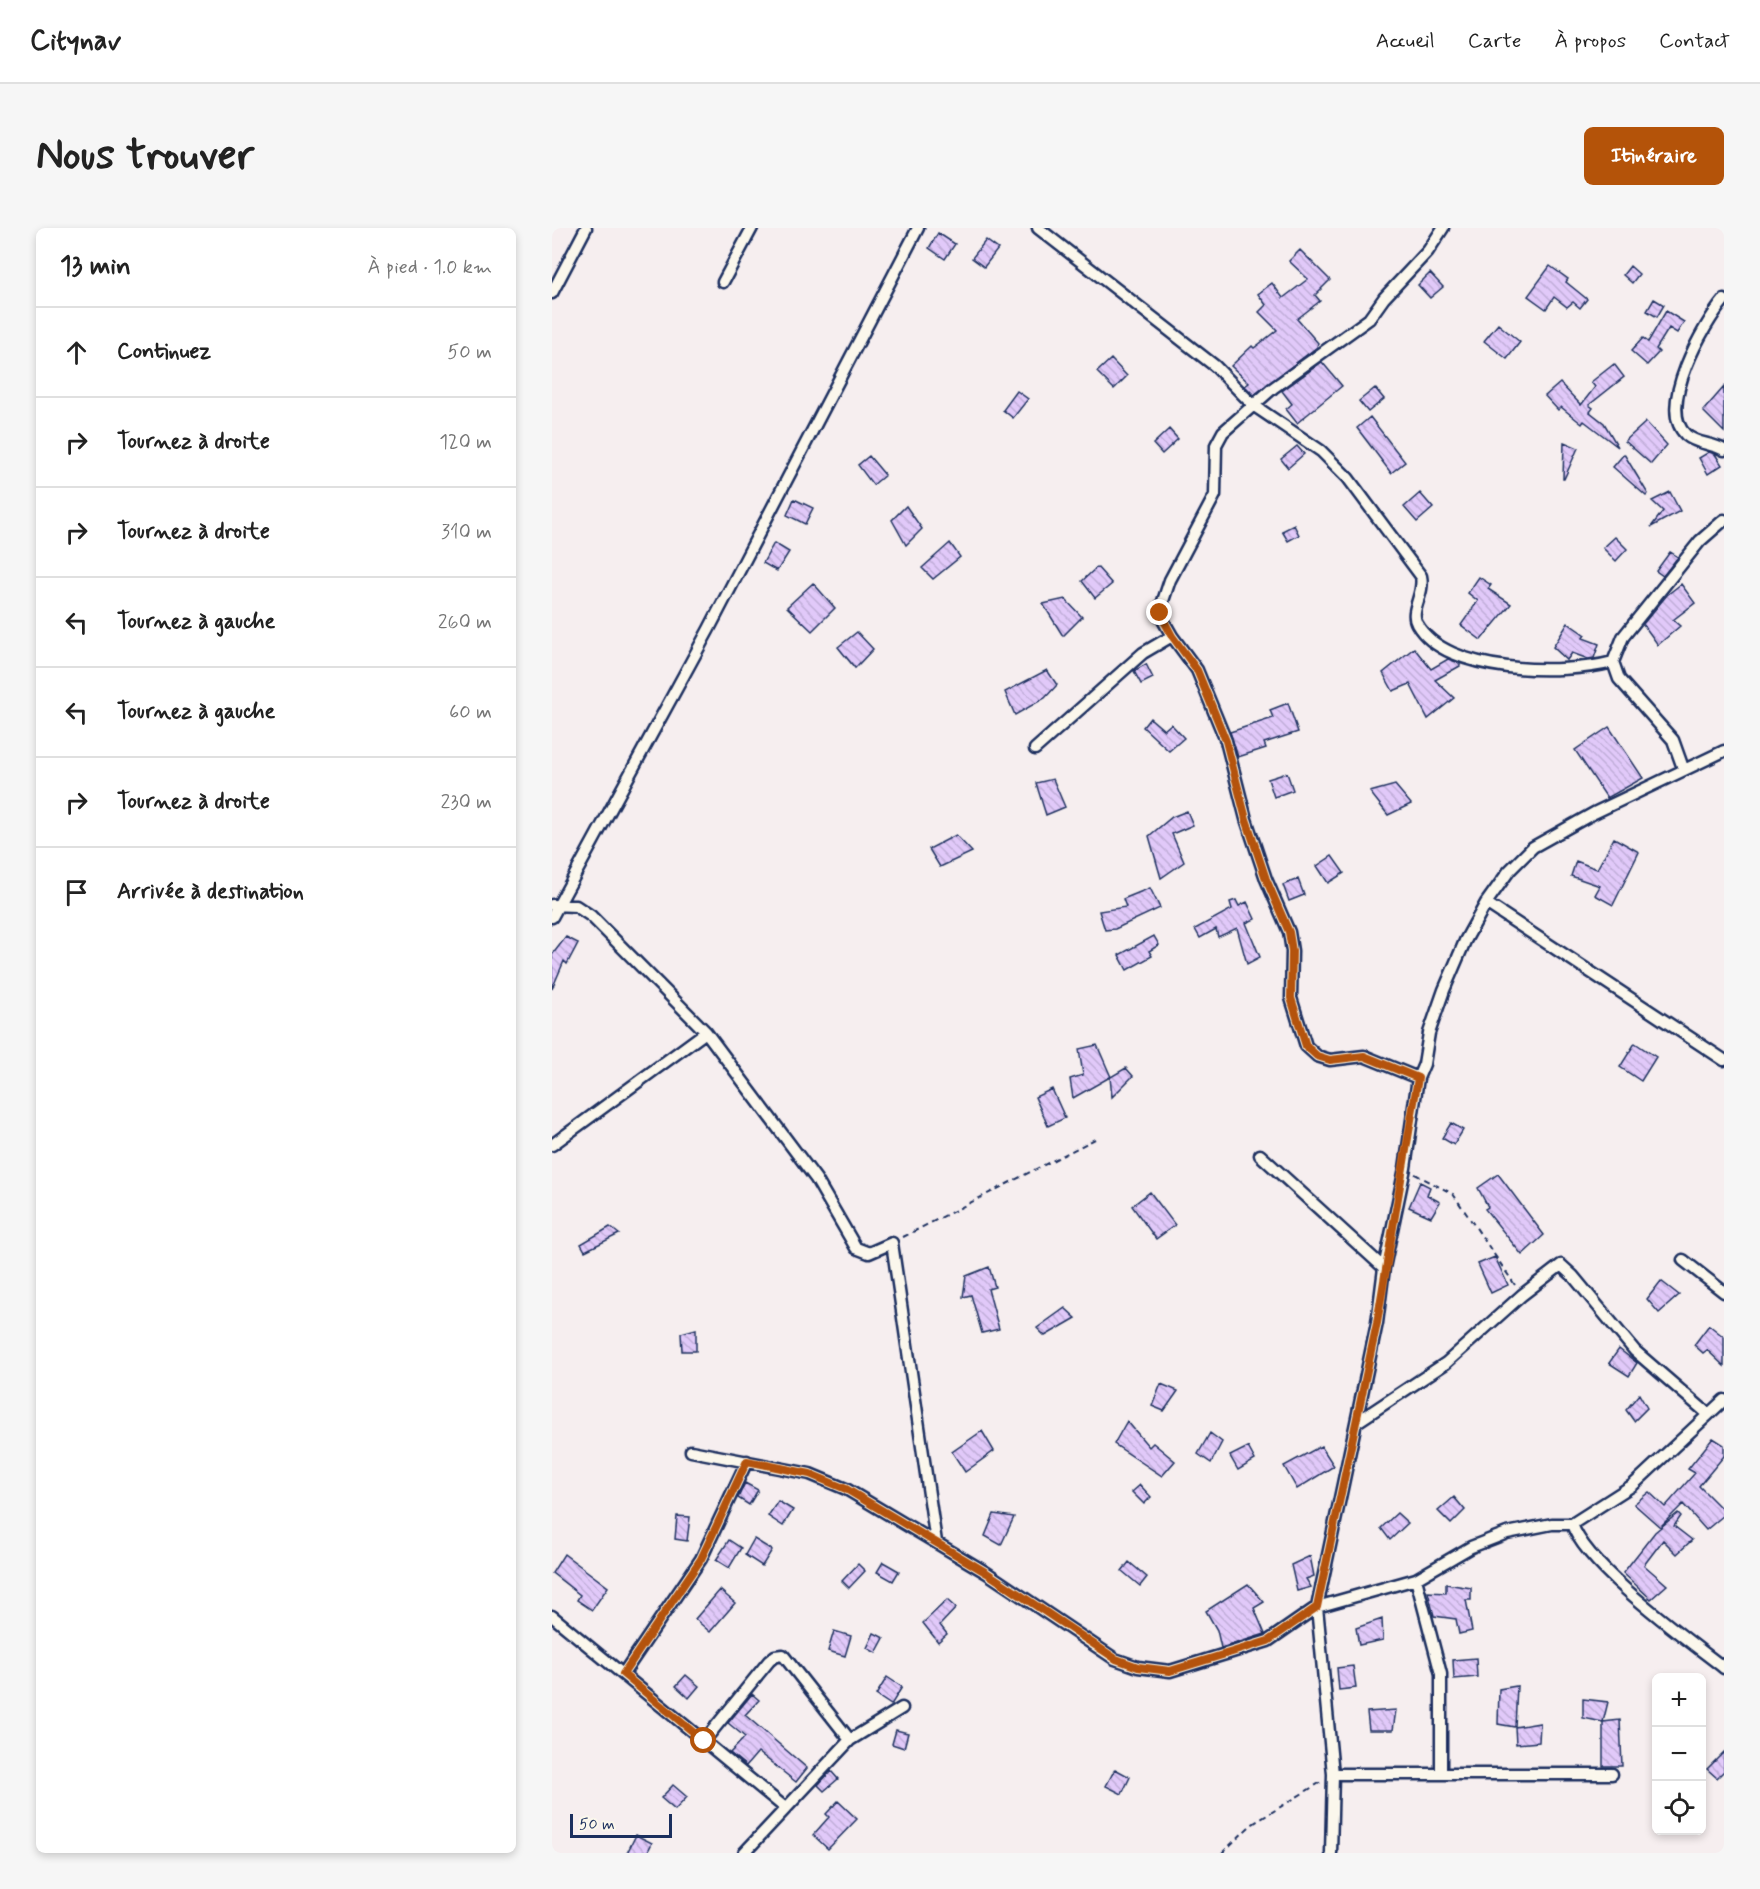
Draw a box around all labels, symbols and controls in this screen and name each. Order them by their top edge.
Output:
text: Citynav [30,23,121,60]
text: Accueil [1376,27,1435,55]
text: Carte [1468,27,1522,55]
text: À propos [1555,27,1626,55]
text: Contact [1659,27,1730,55]
button: Itinéraire [1584,127,1724,185]
text: Nous trouver [36,129,254,184]
text: 13 min [60,250,131,284]
text: À pied · 1.0 km [368,254,492,281]
icon: ahead [60,336,93,369]
text: Continuez [117,338,211,366]
text: 50 m [447,339,492,366]
icon: right [60,426,93,459]
text: Tournez à droite [117,428,270,456]
text: 120 m [439,429,492,456]
icon: right [60,516,93,549]
text: Tournez à droite [117,518,270,546]
text: 310 m [441,519,492,546]
route end [1146,599,1172,625]
icon: left [60,606,93,639]
text: Tournez à gauche [117,608,275,636]
text: 260 m [438,609,492,636]
icon: left [60,696,93,729]
text: Tournez à gauche [117,698,275,726]
text: 60 m [449,699,492,726]
icon: right [60,786,93,819]
text: Tournez à droite [117,788,270,816]
text: 230 m [440,789,492,816]
icon: arrive [60,876,93,909]
text: Arrivée à destination [117,878,304,906]
map controls [1652,1673,1706,1835]
button: + [1652,1673,1706,1727]
route start [690,1727,716,1753]
button: − [1652,1727,1706,1781]
button: locate [1652,1781,1706,1835]
scale bar [570,1811,672,1838]
text: 50 m [579,1814,615,1835]

